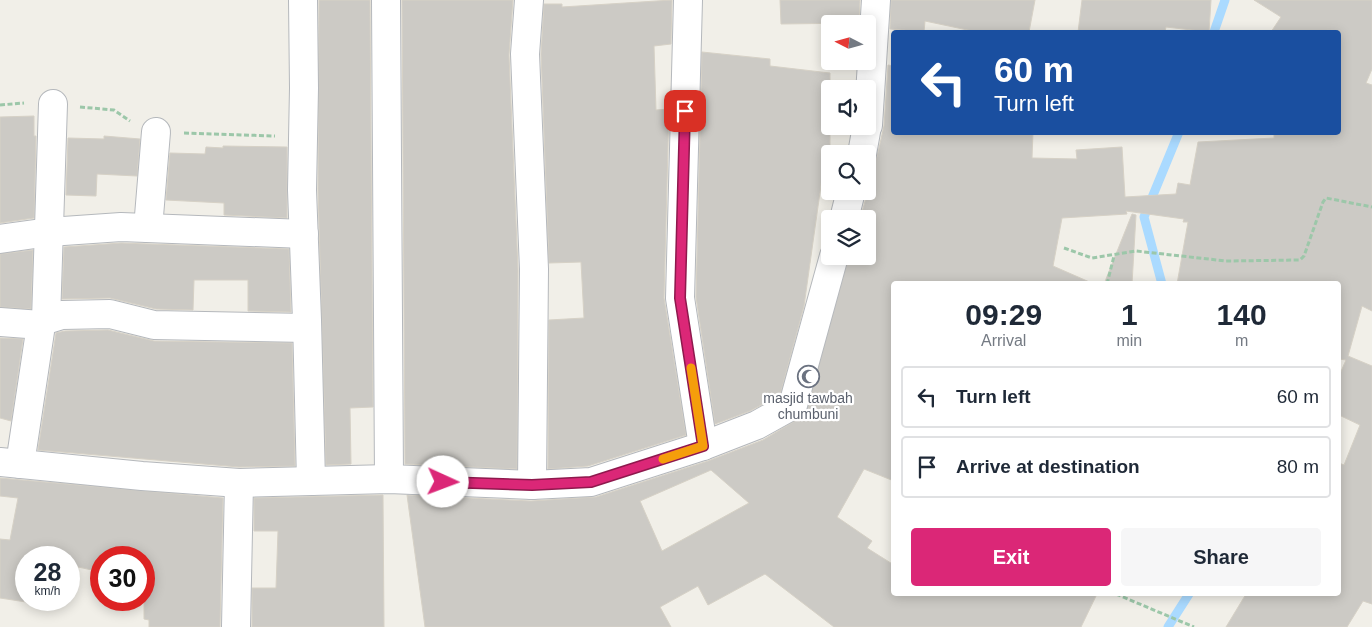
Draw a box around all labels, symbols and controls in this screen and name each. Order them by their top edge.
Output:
north arrow [821,15,876,70]
map controls [821,15,876,265]
icon: left [911,50,976,115]
text: 60 m [994,50,1074,89]
button: sound [821,80,876,135]
pin [664,90,706,132]
text: Turn left [994,91,1074,116]
icon: arrive [671,97,699,125]
button: search [821,145,876,200]
button: layers [821,210,876,265]
text: 09:29 [965,298,1042,331]
text: 1 [1121,298,1138,331]
text: 140 [1217,298,1267,331]
text: Arrival [981,332,1026,349]
text: min [1116,332,1142,349]
text: m [1235,332,1248,349]
mosque icon: masjid tawbah chumbuni [796,364,820,388]
icon: left [913,383,941,411]
text: Turn left [956,386,1031,407]
text: 60 m [1277,386,1319,407]
place label: masjid tawbah chumbuni [763,390,853,422]
icon: arrive [913,453,941,481]
position arrow [416,455,468,507]
text: Arrive at destination [956,456,1140,477]
text: 80 m [1277,456,1319,477]
button: Exit [911,528,1111,586]
button: Share [1121,528,1321,586]
speed limit sign: 30 [90,546,155,611]
text: 28 [34,558,61,586]
text: km/h [34,584,61,598]

